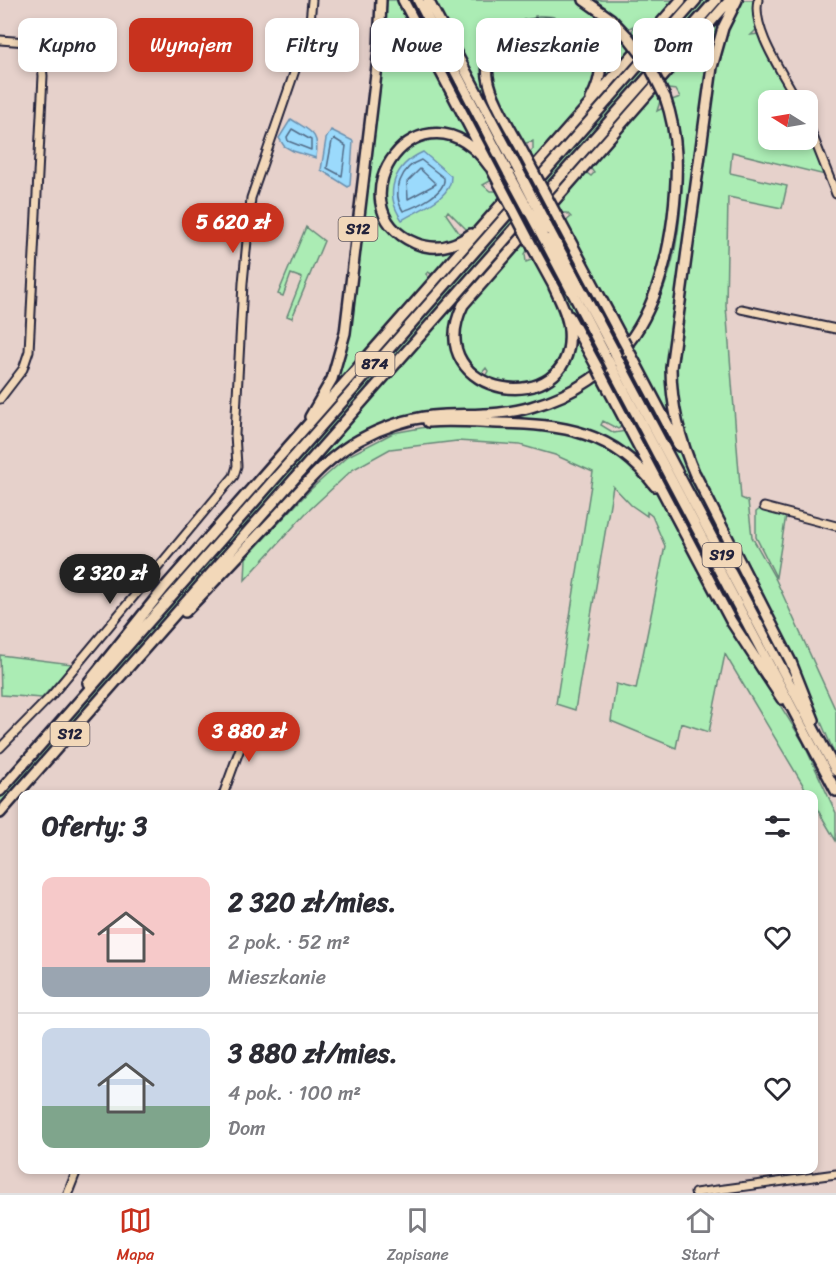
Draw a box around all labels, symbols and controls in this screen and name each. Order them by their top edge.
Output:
chip: Kupno [18,18,117,72]
chip: Wynajem [129,18,253,72]
chip: Filtry [265,18,359,72]
chip: Nowe [371,18,464,72]
chip: Mieszkanie [476,18,621,72]
chip: Dom [633,18,714,72]
north arrow [758,90,818,150]
map controls [758,90,818,150]
pin: 5 620 zł [171,203,295,254]
text: 5 620 zł [196,205,270,240]
road number: S12 [338,217,378,241]
road number: 874 [356,352,394,376]
road number: S19 [702,543,742,567]
pin: 2 320 zł [48,554,172,605]
text: 2 320 zł [73,556,147,591]
pin: 3 880 zł [187,712,311,763]
text: 3 880 zł [212,714,286,749]
road number: S12 [50,722,90,746]
text: Oferty: 3 [42,803,147,849]
icon: filters [761,810,794,843]
text: 2 320 zł/mies. [228,879,396,925]
icon: home [90,901,162,973]
icon: heart [761,921,794,954]
text: 2 pok. · 52 m² [228,925,350,960]
text: Mieszkanie [228,960,326,995]
text: 3 880 zł/mies. [228,1030,398,1076]
icon: home [90,1052,162,1124]
icon: heart [761,1072,794,1105]
text: 4 pok. · 100 m² [228,1076,361,1111]
text: Dom [228,1111,265,1146]
tab: Mapa [116,1204,154,1269]
tab: Zapisane [387,1204,449,1269]
tab: Start [681,1204,720,1269]

